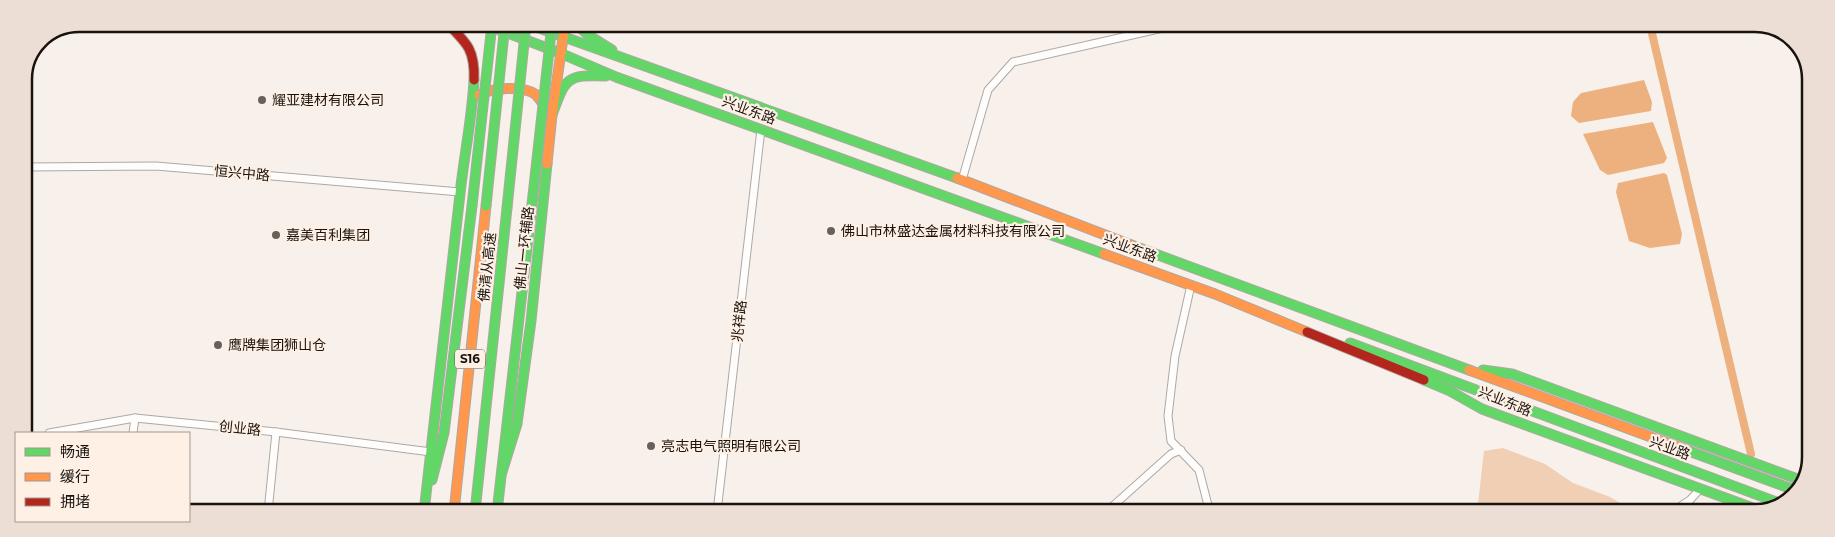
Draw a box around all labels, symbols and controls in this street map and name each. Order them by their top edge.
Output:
place label: 耀亚建材有限公司 [272,91,384,109]
street label: 兴业东路 [720,92,778,128]
marker: 耀亚建材有限公司 [256,94,268,106]
street label: 恒兴中路 [213,162,271,184]
street label: 佛山一环辅路 [511,205,537,291]
place label: 佛山市林盛达金属材料科技有限公司 [841,222,1065,240]
marker: 佛山市林盛达金属材料科技有限公司 [825,225,837,237]
place label: 嘉美百利集团 [286,226,370,244]
marker: 嘉美百利集团 [270,229,282,241]
street label: 兴业东路 [1101,230,1159,266]
street label: 佛清从高速 [474,231,500,303]
street label: 兆祥路 [728,299,750,343]
place label: 鹰牌集团狮山仓 [228,336,326,354]
marker: 鹰牌集团狮山仓 [212,339,224,351]
road number: S16 [455,349,485,368]
street label: 兴业东路 [1476,382,1534,420]
street label: 创业路 [218,417,262,439]
legend [15,432,190,522]
street label: 兴业路 [1647,432,1693,464]
place label: 亮志电气照明有限公司 [661,437,801,455]
marker: 亮志电气照明有限公司 [645,440,657,452]
text: 畅通 [60,442,90,461]
text: 缓行 [60,467,90,486]
text: 拥堵 [60,492,90,511]

